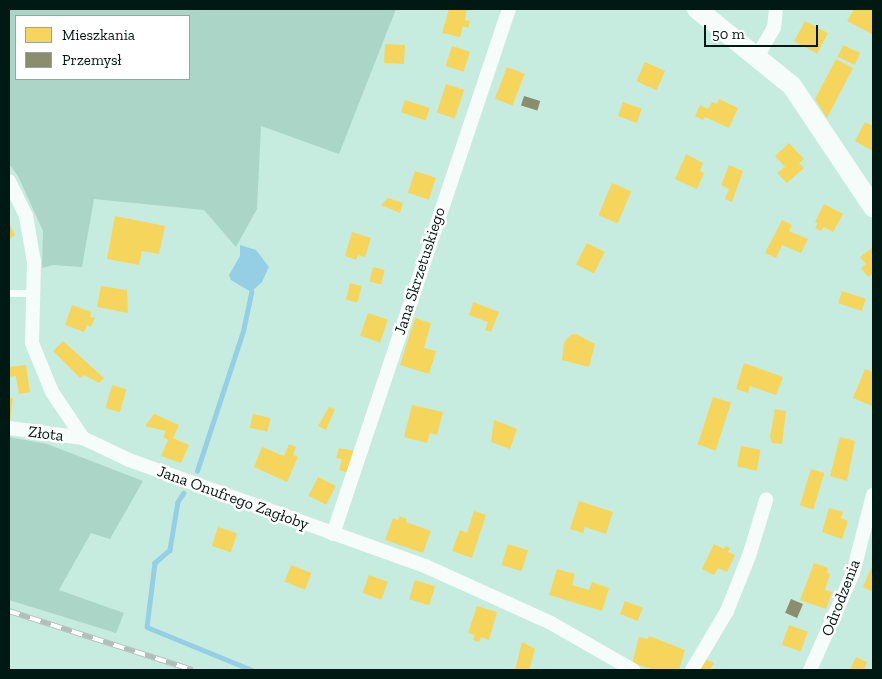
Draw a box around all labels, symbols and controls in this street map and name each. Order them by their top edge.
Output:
legend [15,15,190,80]
scale bar [707,15,821,47]
text: 50 m [712,25,745,43]
text: Mieszkania [62,26,135,44]
text: Przemysł [62,51,122,69]
street label: Jana Skrzetuskiego [390,205,450,337]
street label: Złota [27,422,65,446]
street label: Jana Onufrego Zagłoby [155,462,311,534]
street label: Odrodzenia [818,557,864,639]

